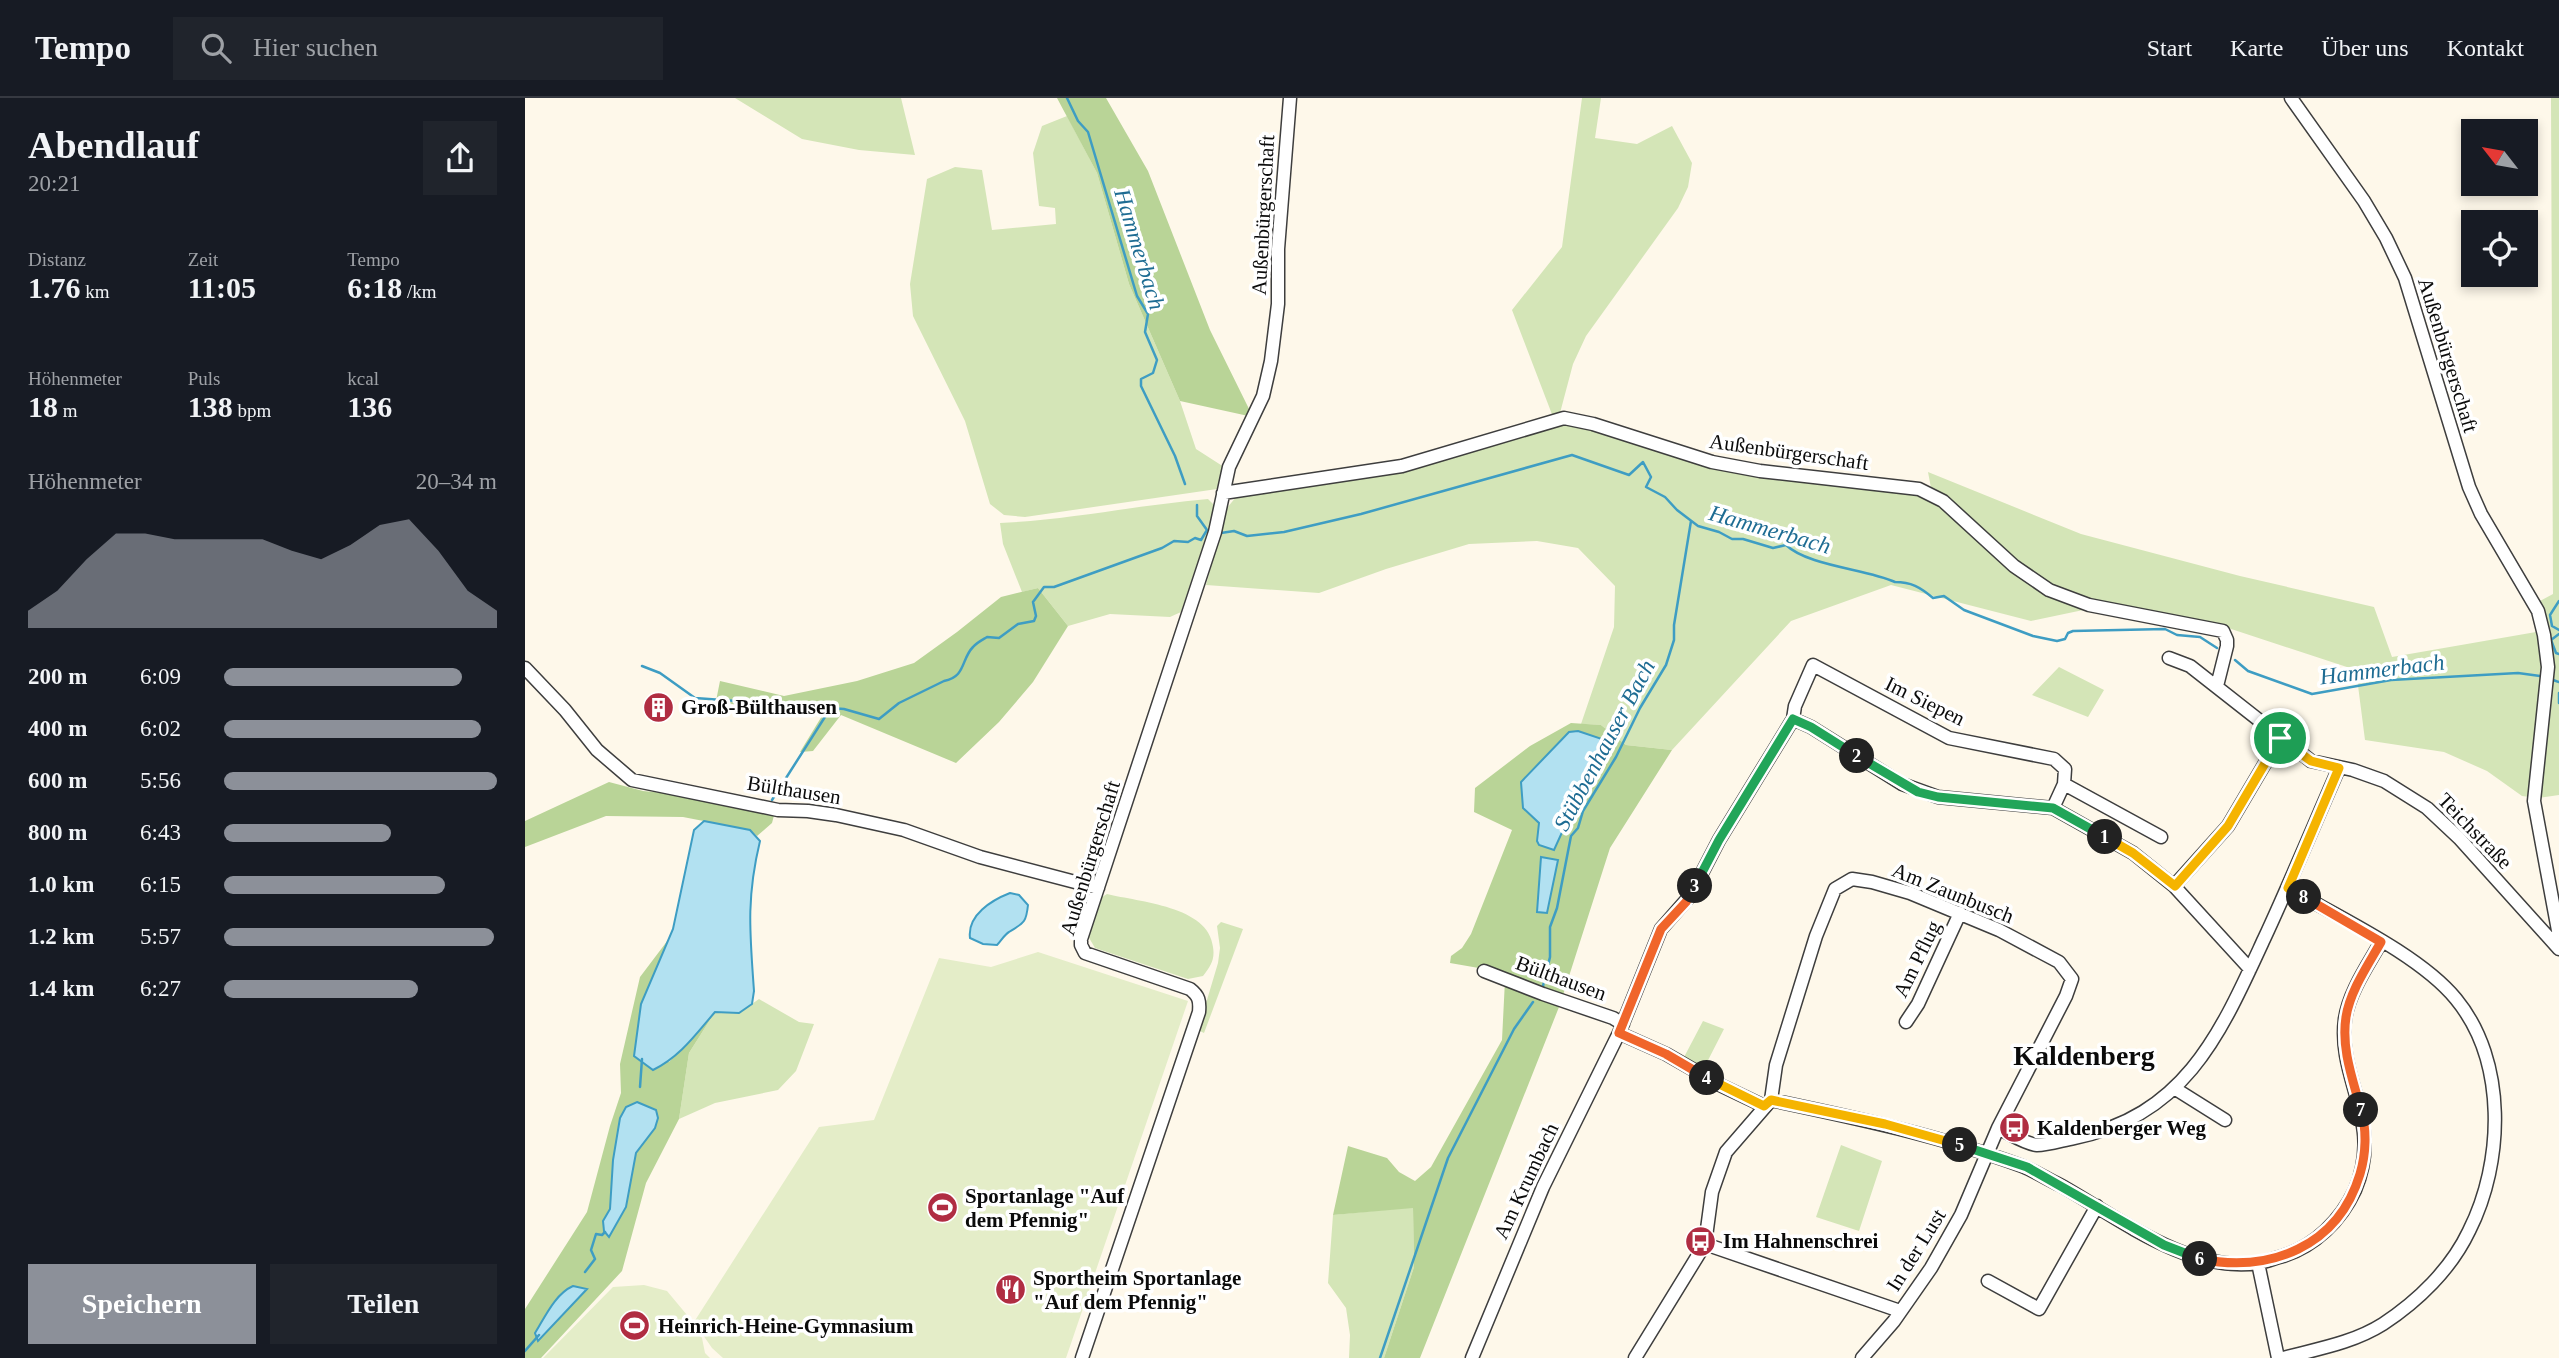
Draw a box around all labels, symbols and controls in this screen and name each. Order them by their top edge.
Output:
search box [173,17,663,80]
icon: search [197,29,235,67]
text: Tempo [35,30,131,66]
text: Hier suchen [253,33,378,62]
text: Start [2147,35,2192,61]
text: Karte [2230,35,2283,61]
text: Über uns [2321,35,2409,61]
text: Kontakt [2447,35,2524,61]
north arrow [2461,119,2537,196]
map controls [2461,119,2538,287]
button: share [423,121,497,195]
text: Abendlauf [28,124,199,166]
street label: Außenbürgerschaft [1247,134,1279,296]
text: 20:21 [28,171,80,196]
water label: Hammerbach [1109,185,1170,313]
button: locate [2461,210,2538,287]
text: Distanz [28,249,86,270]
text: Zeit [188,249,218,270]
text: Tempo [347,249,400,270]
text: 1.76 [28,271,81,304]
text: 11:05 [188,271,256,304]
text: 6:18 [347,271,402,304]
street label: Außenbürgerschaft [2413,275,2483,435]
text: km [81,281,110,302]
text: /km [402,281,437,302]
text: Höhenmeter [28,368,122,389]
text: Puls [188,368,220,389]
text: kcal [347,368,379,389]
text: 18 [28,390,58,423]
text: 138 [188,390,233,423]
text: 136 [347,390,392,423]
text: m [58,400,78,421]
text: bpm [233,400,271,421]
street label: Außenbürgerschaft [1708,429,1870,475]
text: Höhenmeter [28,469,142,494]
text: 20–34 m [416,469,497,494]
water label: Hammerbach [1705,500,1833,559]
water label: Hammerbach [2317,649,2446,690]
water label: Stübbenhauser Bach [1549,656,1660,835]
text: 200 m [28,664,87,689]
text: 6:09 [140,664,181,689]
street label: Im Siepen [1881,671,1969,731]
building icon: Groß-Bülthausen [641,690,675,724]
place label: Groß-Bülthausen [681,695,837,719]
pin [2250,708,2310,768]
text: 400 m [28,716,87,741]
text: 6:02 [140,716,181,741]
icon: arrive [2261,719,2299,757]
pin: 2 [1839,738,1875,774]
text: 2 [1852,745,1861,766]
text: 600 m [28,768,87,793]
text: 5:56 [140,768,181,793]
street label: Bülthausen [745,771,843,809]
street label: Außenbürgerschaft [1055,778,1125,938]
street label: Teichstraße [2433,788,2517,874]
text: 800 m [28,820,87,845]
text: 6:43 [140,820,181,845]
pin: 1 [2087,820,2123,854]
text: 1 [2100,826,2109,847]
street label: Am Zaunbusch [1889,858,2018,928]
pin: 3 [1677,868,1713,904]
text: 1.0 km [28,872,94,897]
text: 6:15 [140,872,181,897]
text: 3 [1690,875,1699,896]
pin: 8 [2287,880,2321,914]
text: 8 [2299,886,2308,907]
street label: Am Pflug [1888,916,1946,1001]
text: 1.2 km [28,924,94,949]
text: 5:57 [140,924,181,949]
street label: Bülthausen [1512,951,1610,1006]
text: 1.4 km [28,976,94,1001]
text: 6:27 [140,976,181,1001]
district label: Kaldenberg [2013,1040,2155,1071]
pin: 4 [1689,1060,1725,1096]
text: 4 [1702,1067,1711,1088]
pin: 7 [2343,1093,2379,1128]
text: 7 [2356,1099,2365,1120]
bus stop icon: Kaldenberger Weg [1997,1111,2031,1145]
place label: Kaldenberger Weg [2037,1116,2206,1140]
street label: Am Krumbach [1489,1119,1564,1243]
pin: 5 [1943,1128,1977,1162]
text: 5 [1955,1134,1964,1155]
place label: Sportanlage "Auf dem Pfennig" [965,1184,1125,1232]
sports icon: Sportanlage "Auf dem Pfennig" [925,1191,959,1225]
street label: In der Lust [1881,1204,1951,1295]
bus stop icon: Im Hahnenschrei [1683,1224,1717,1258]
place label: Im Hahnenschrei [1723,1229,1879,1253]
pin: 6 [2183,1242,2217,1276]
text: 6 [2195,1248,2204,1269]
button: Speichern [28,1264,256,1344]
button: Teilen [270,1264,497,1344]
place label: Sportheim Sportanlage "Auf dem Pfennig" [1033,1266,1241,1314]
restaurant icon: Sportheim Sportanlage "Auf dem Pfennig" [993,1273,1027,1307]
sports icon: Heinrich-Heine-Gymnasium [618,1309,652,1343]
place label: Heinrich-Heine-Gymnasium [658,1314,914,1338]

